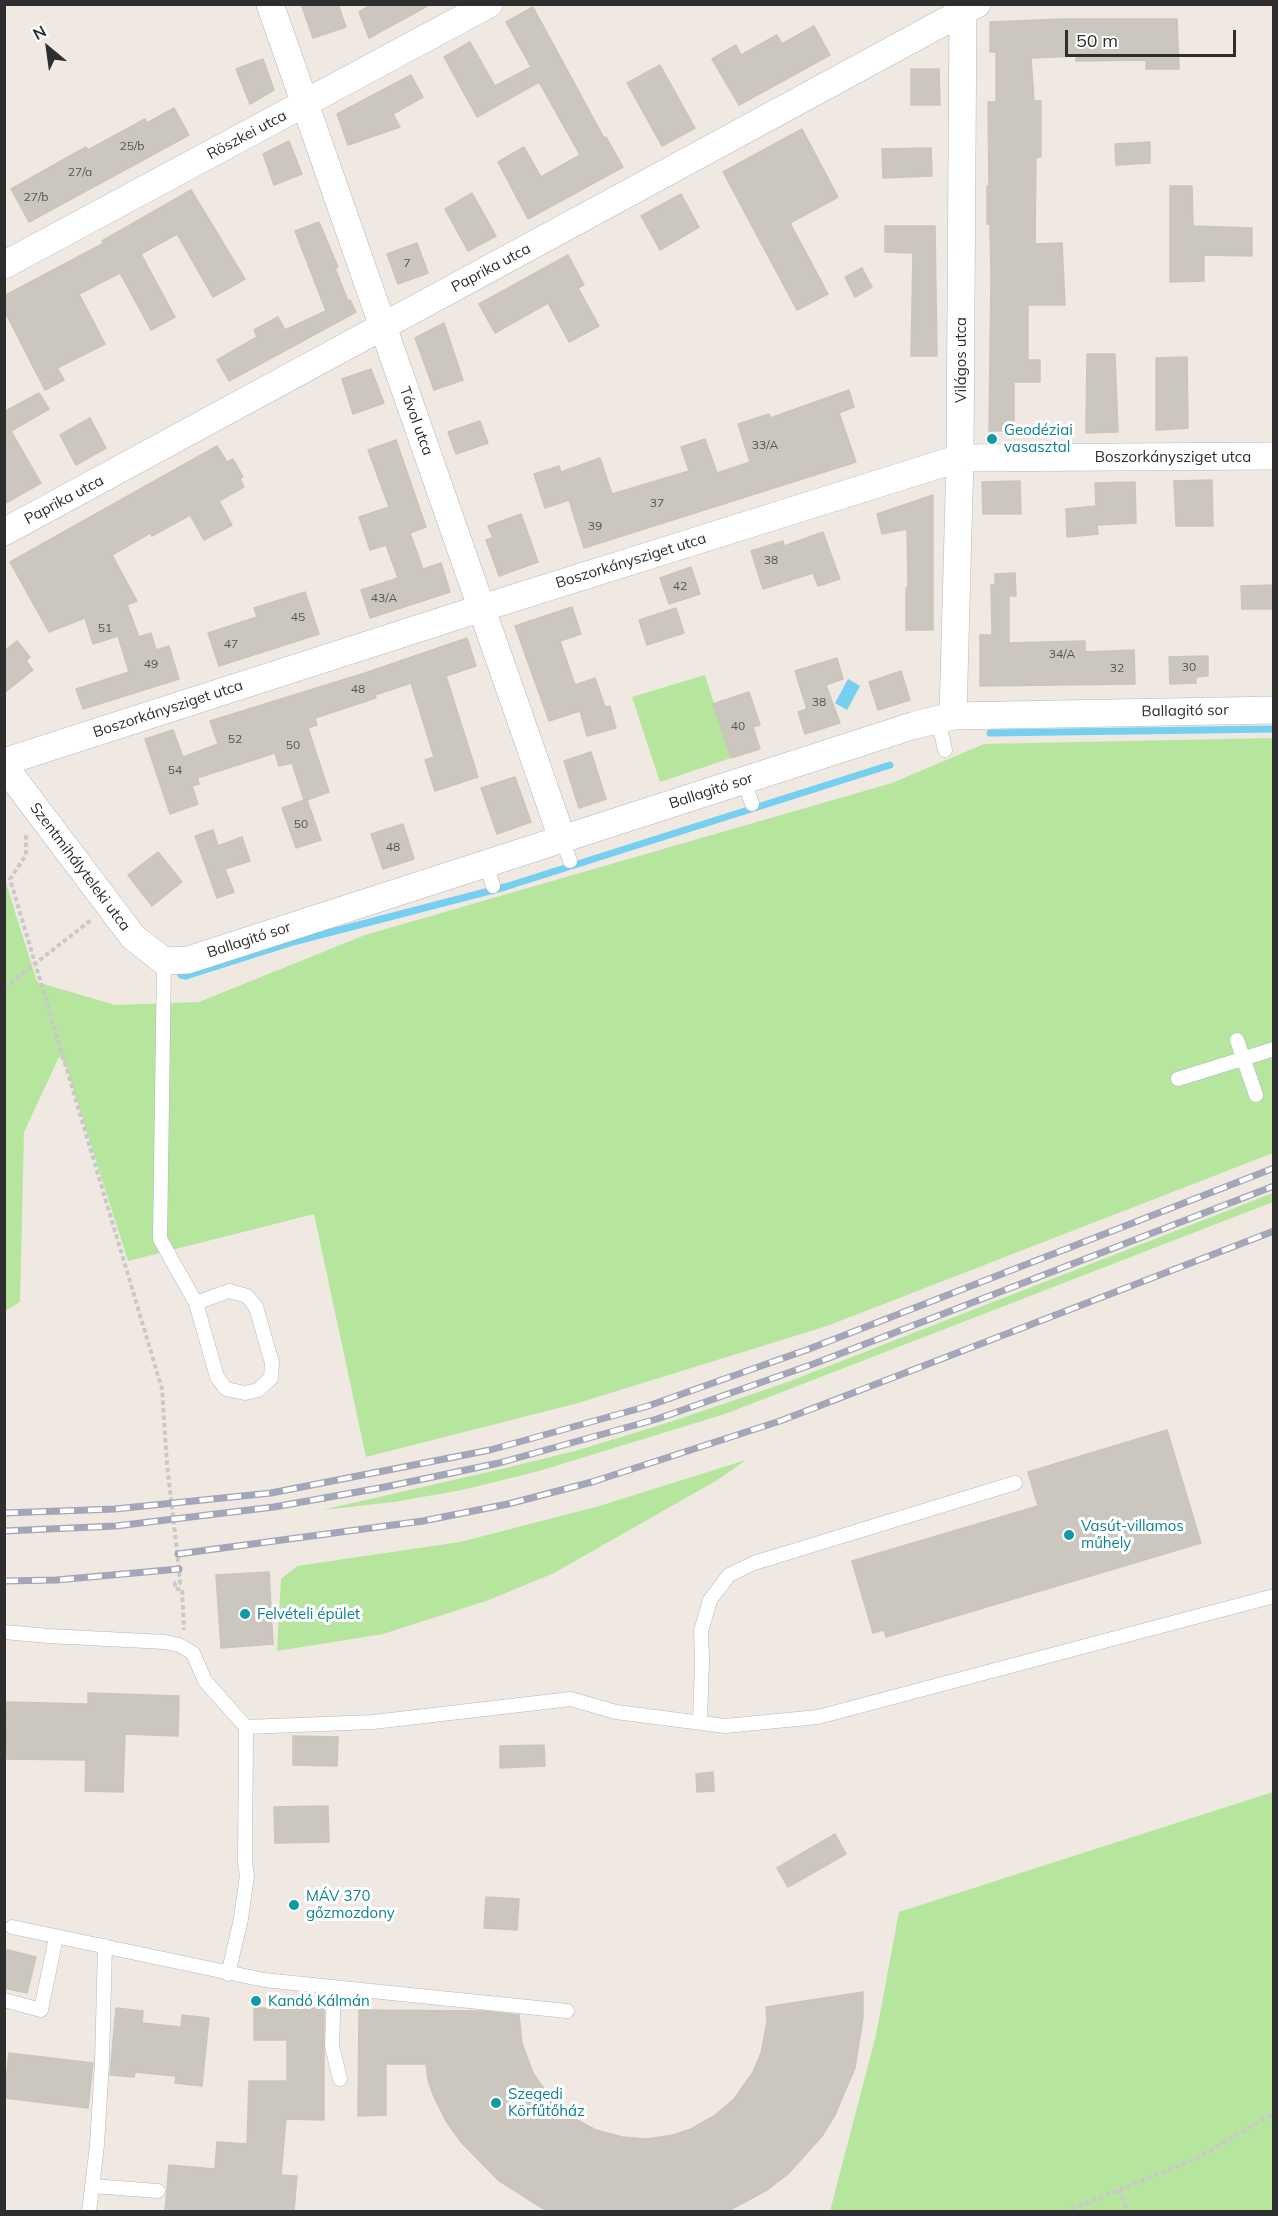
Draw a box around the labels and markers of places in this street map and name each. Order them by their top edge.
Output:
place label: Geodéziai vasasztal [1004,421,1073,456]
marker: Geodéziai vasasztal [985,432,999,446]
place label: Vasút-villamos műhely [1081,1517,1184,1552]
marker: Vasút-villamos műhely [1062,1528,1076,1542]
place label: Felvételi épület [257,1605,360,1623]
marker: Felvételi épület [238,1607,252,1621]
place label: MÁV 370 gőzmozdony [306,1887,395,1922]
marker: MÁV 370 gőzmozdony [287,1898,301,1912]
place label: Kandó Kálmán [268,1992,370,2010]
marker: Kandó Kálmán [249,1994,263,2008]
place label: Szegedi Körfűtőház [508,2085,585,2120]
marker: Szegedi Körfűtőház [489,2096,503,2110]

